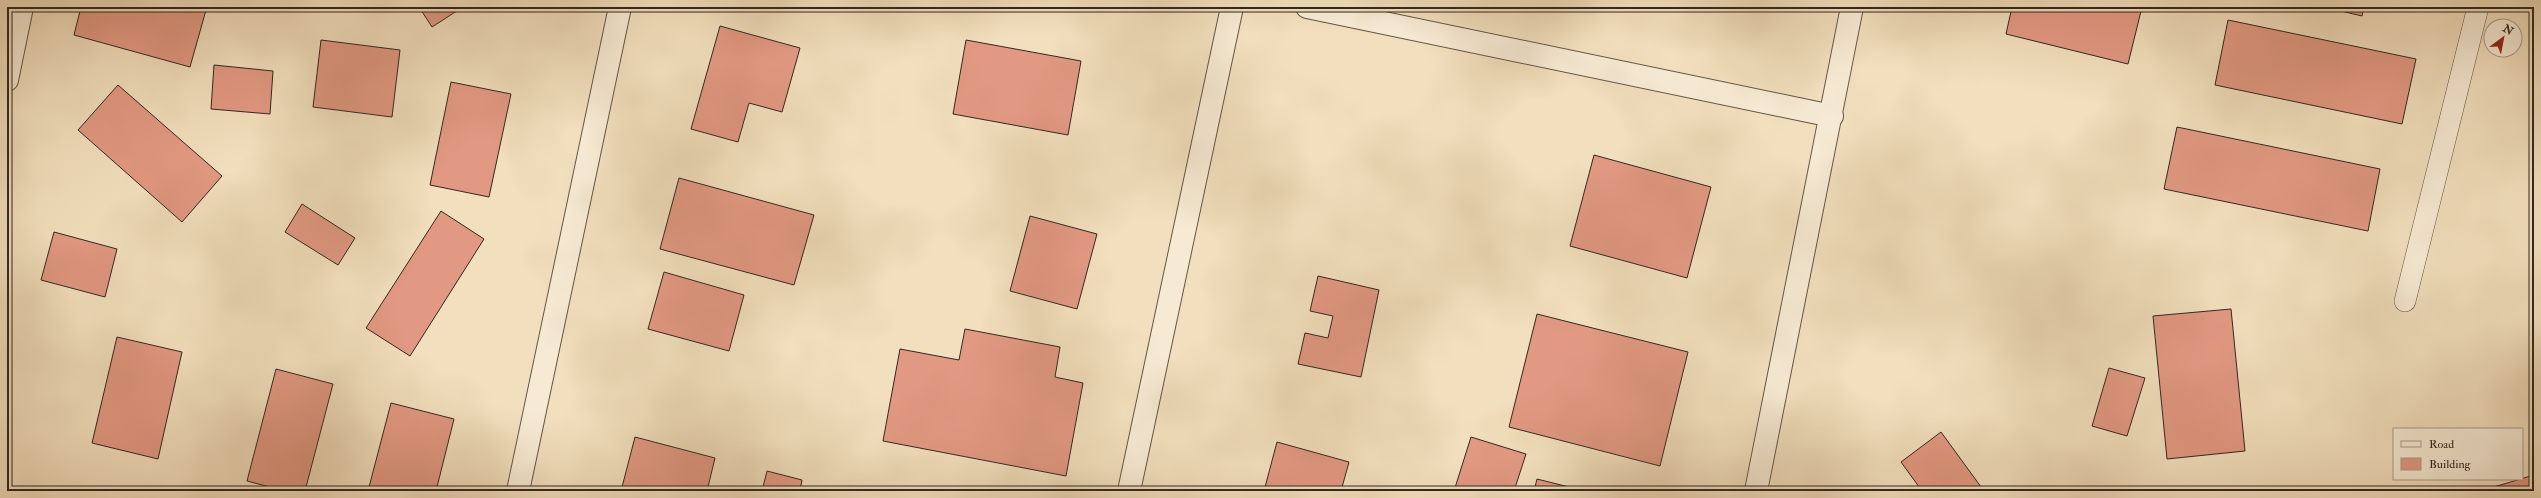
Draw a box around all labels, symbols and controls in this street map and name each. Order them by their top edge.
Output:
north arrow [2483,18,2523,58]
text: N [2500,21,2517,39]
legend [2393,428,2523,480]
text: Road [2429,437,2454,452]
text: Building [2429,457,2472,472]

